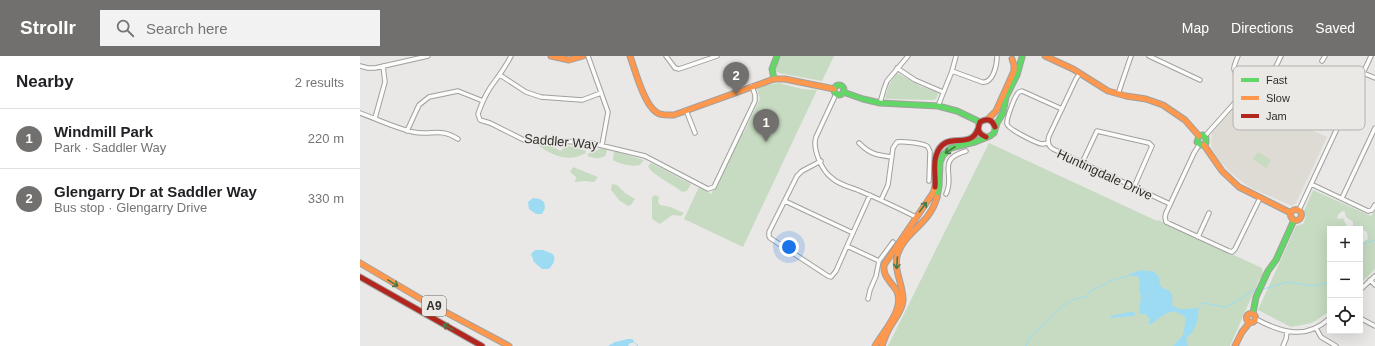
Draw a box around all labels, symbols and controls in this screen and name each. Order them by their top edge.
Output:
search box [100,10,380,46]
text: Strollr [20,17,76,38]
icon: search [114,17,136,39]
text: Search here [146,20,228,37]
text: Map [1182,20,1209,36]
text: Directions [1231,20,1293,36]
text: Saved [1315,20,1355,36]
pin: 2 [723,62,749,95]
legend [1233,66,1365,130]
text: Nearby [16,72,74,91]
text: Fast [1266,74,1287,86]
text: 2 results [295,75,344,90]
text: Slow [1266,92,1290,104]
pin: 1 [753,109,779,142]
text: Jam [1266,110,1287,122]
text: Windmill Park [54,123,153,140]
text: 1 [25,131,33,146]
text: 220 m [308,131,344,146]
street label: Saddler Way [523,131,599,152]
text: Park · Saddler Way [54,140,166,155]
one-way arrow [944,146,955,155]
street label: Huntingdale Drive [1055,146,1155,203]
text: Glengarry Dr at Saddler Way [54,183,257,200]
text: 2 [25,191,33,206]
text: 330 m [308,191,344,206]
text: Bus stop · Glengarry Drive [54,200,207,215]
one-way arrow [919,201,927,212]
map controls [1327,226,1363,334]
button: + [1327,226,1363,262]
your location [779,237,799,257]
one-way arrow [893,256,900,269]
button: − [1327,262,1363,298]
one-way arrow [387,279,399,287]
road number: A9 [422,296,446,316]
button: locate [1327,298,1363,334]
one-way arrow [442,323,454,331]

